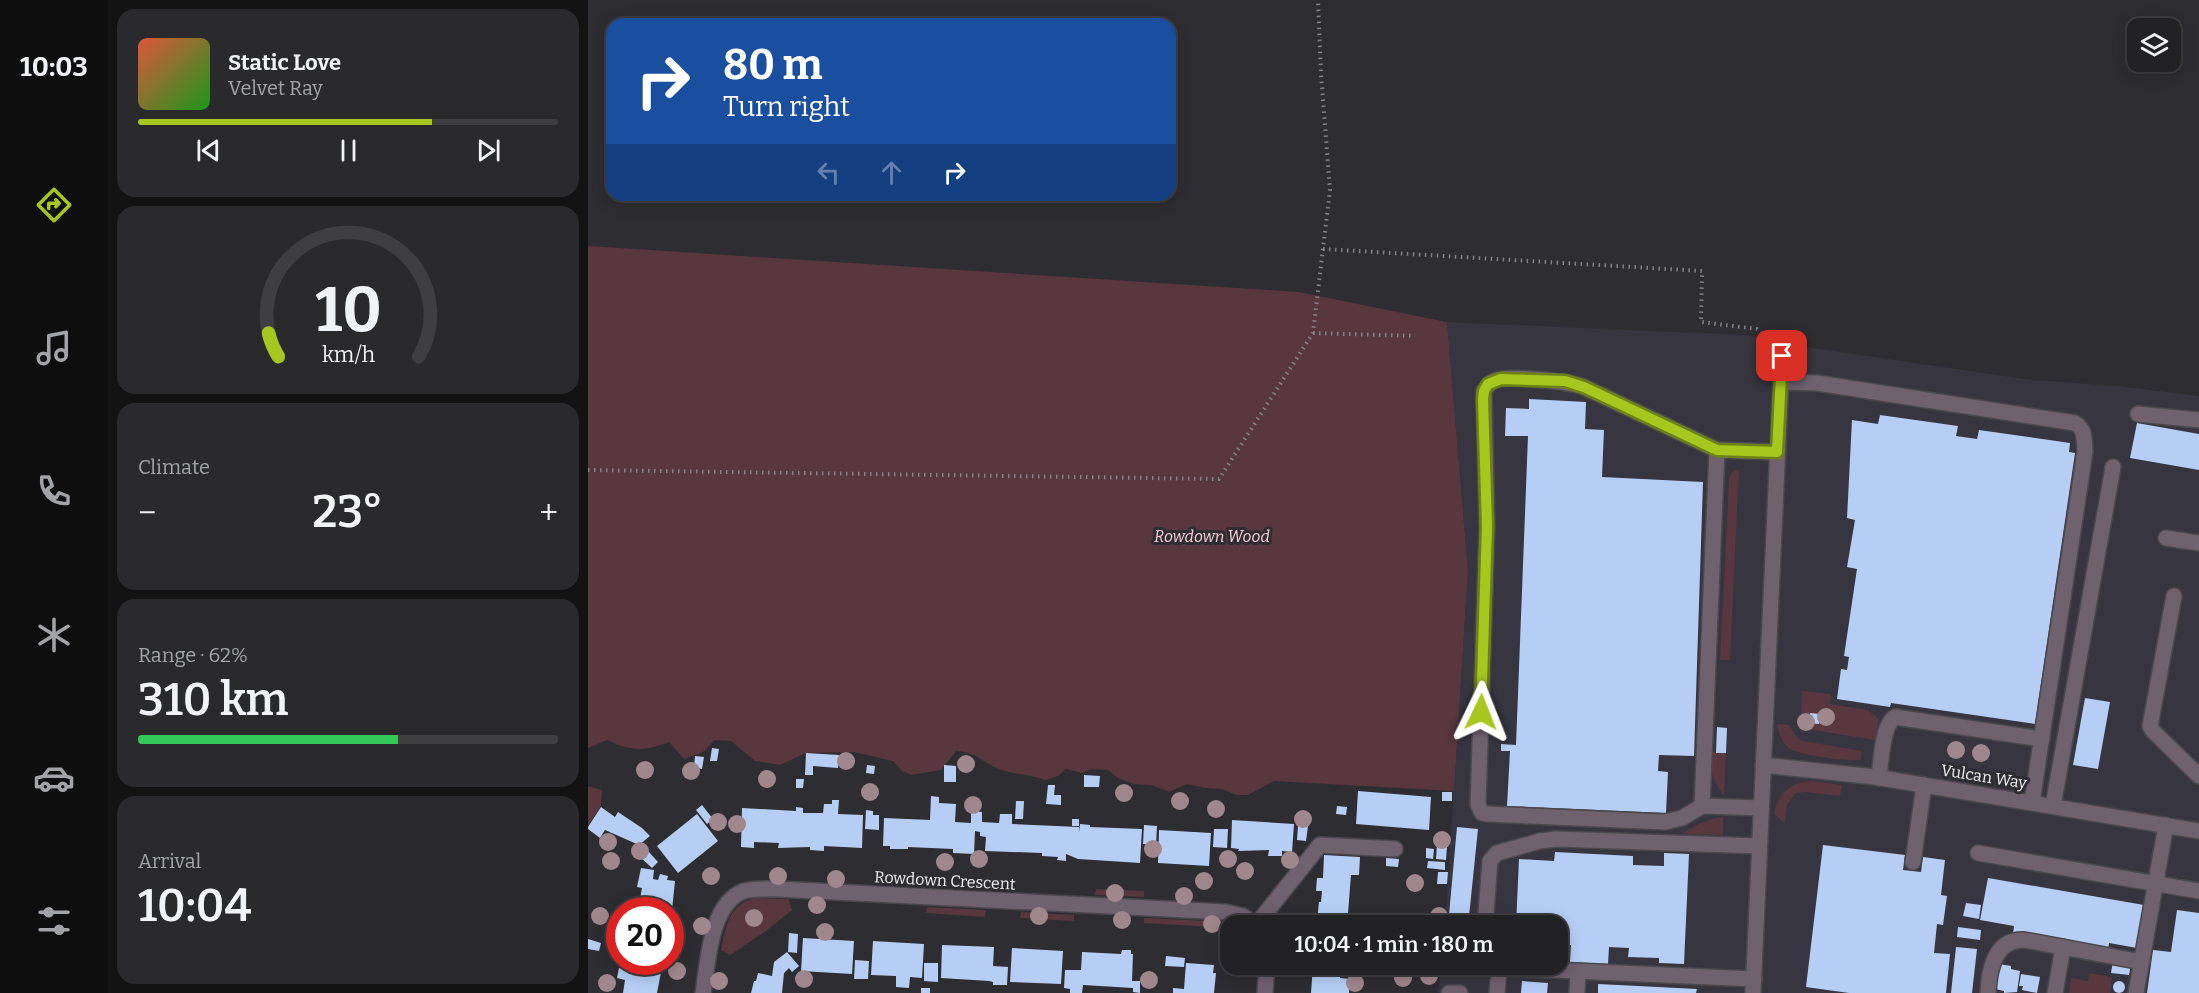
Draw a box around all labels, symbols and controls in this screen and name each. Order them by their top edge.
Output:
map controls [2127,18,2181,72]
button: layers [2127,18,2181,72]
text: 80 m [723,40,823,90]
icon: right [624,42,702,120]
text: Static Love [228,49,341,76]
text: 10:03 [20,51,88,83]
text: Velvet Ray [228,76,323,100]
text: Turn right [723,91,850,123]
icon: previous [192,134,225,167]
icon: pause [332,134,365,167]
icon: next [472,134,505,167]
icon: left [812,156,845,189]
icon: ahead [875,156,908,189]
icon: right [938,156,971,189]
icon: directions [33,184,75,226]
text: 10 [315,273,381,348]
icon: music [33,327,75,369]
pin [1756,330,1807,381]
icon: arrive [1765,339,1798,372]
text: km/h [321,342,375,368]
text: Climate [138,455,210,479]
icon: phone [33,470,75,512]
text: 23° [312,485,383,539]
text: − [138,493,156,533]
text: + [539,493,558,533]
park label: Rowdown Wood [1154,527,1270,546]
icon: climate [33,614,75,656]
text: Range · 62% [138,643,248,667]
text: 310 km [138,673,289,727]
position arrow [1449,680,1513,744]
icon: car [33,757,75,799]
street label: Vulcan Way [1940,760,2029,793]
text: Arrival [138,849,201,873]
street label: Rowdown Crescent [874,867,1016,894]
text: 10:04 [138,879,252,933]
speed limit sign: 20 [606,897,684,975]
icon: filters [33,900,75,942]
text: 10:04 · 1 min · 180 m [1295,931,1493,958]

